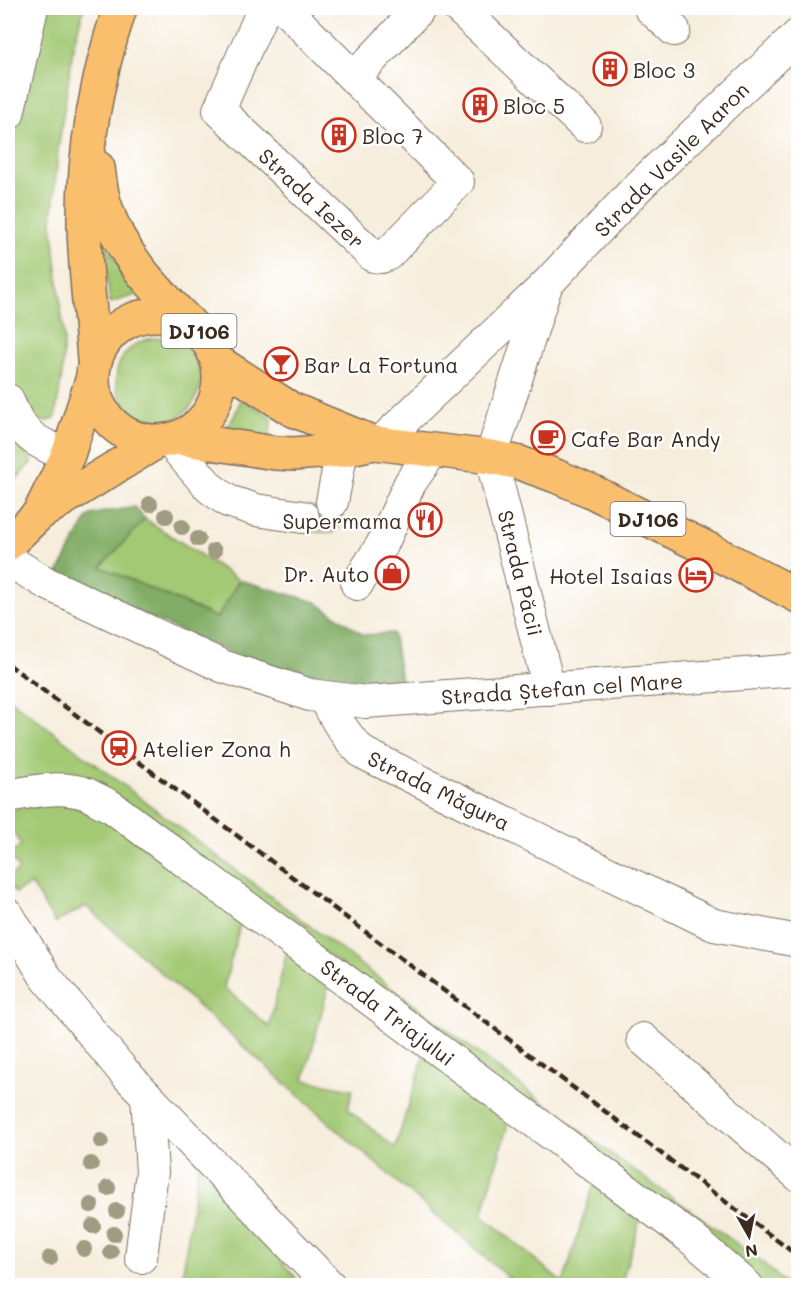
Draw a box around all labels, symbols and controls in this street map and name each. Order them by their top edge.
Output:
building icon: Bloc 3 [592,51,628,87]
place label: Bloc 3 [633,56,695,83]
street label: Strada Vasile Aaron [588,76,754,242]
building icon: Bloc 5 [462,87,498,123]
place label: Bloc 5 [503,92,565,119]
building icon: Bloc 7 [321,117,357,153]
place label: Bloc 7 [362,122,424,149]
street label: Strada Iezer [253,142,371,254]
road number: DJ106 [162,314,236,348]
bar icon: Bar La Fortuna [263,346,299,382]
place label: Bar La Fortuna [304,351,458,378]
cafe icon: Cafe Bar Andy [530,420,566,456]
place label: Cafe Bar Andy [571,425,721,452]
restaurant icon: Supermama [407,502,443,538]
road number: DJ106 [610,502,686,536]
place label: Supermama [283,507,402,534]
street label: Strada Păcii [492,507,550,639]
shop icon: Dr. Auto [374,555,410,591]
hotel icon: Hotel Isaias [678,557,714,593]
place label: Dr. Auto [283,560,369,587]
place label: Hotel Isaias [549,562,673,589]
street label: Strada Ștefan cel Mare [440,666,684,711]
station icon: Atelier Zona h [101,730,137,766]
place label: Atelier Zona h [142,735,291,762]
street label: Strada Măgura [363,744,515,836]
street label: Strada Triajului [315,953,461,1071]
north arrow [719,1206,779,1266]
text: N [744,1240,759,1263]

